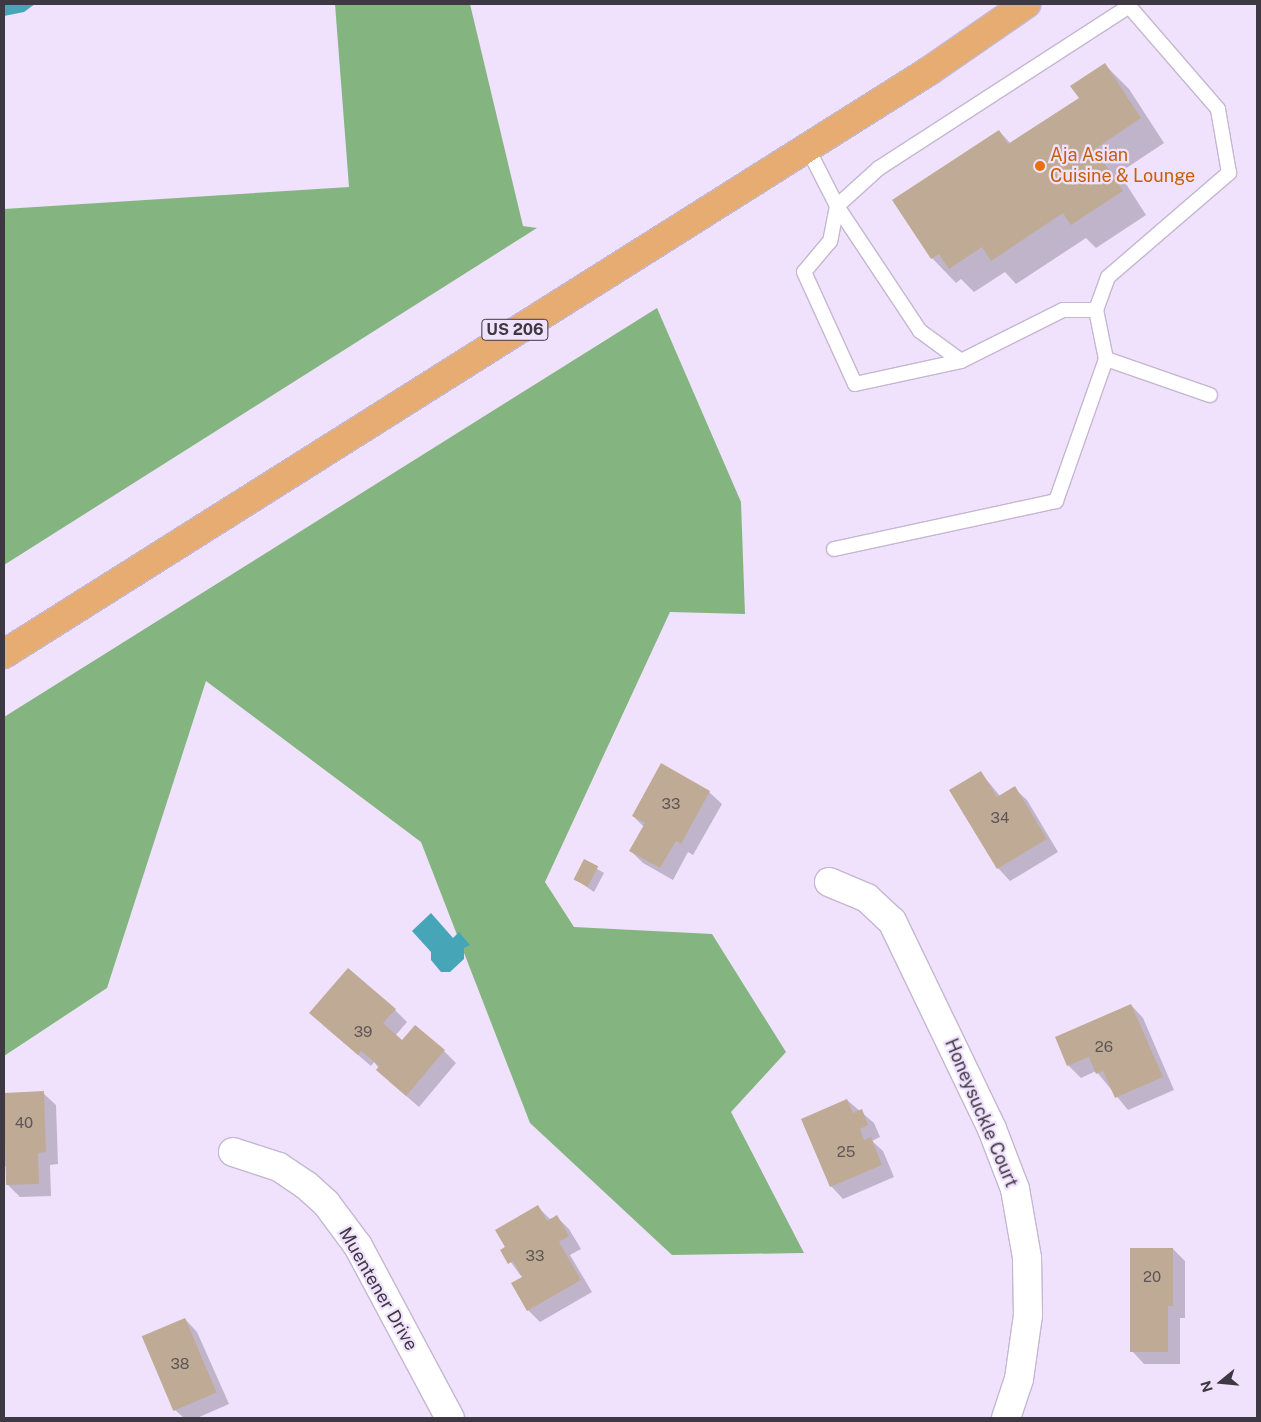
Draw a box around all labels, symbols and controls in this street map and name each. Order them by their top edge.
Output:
place label: Aja Asian Cuisine & Lounge [1050,145,1195,188]
marker: Aja Asian Cuisine & Lounge [1034,160,1046,172]
road number: US 206 [481,316,549,344]
house number: 33 [662,795,680,813]
house number: 34 [991,809,1009,827]
house number: 39 [354,1023,372,1041]
street label: Honeysuckle Court [940,1035,1022,1191]
house number: 26 [1095,1038,1113,1056]
house number: 40 [15,1114,33,1132]
house number: 25 [837,1143,855,1161]
street label: Muentener Drive [334,1224,422,1354]
house number: 33 [526,1247,544,1265]
house number: 20 [1143,1268,1161,1286]
house number: 38 [170,1355,190,1373]
north arrow [1196,1357,1246,1407]
text: N [1197,1379,1216,1394]

